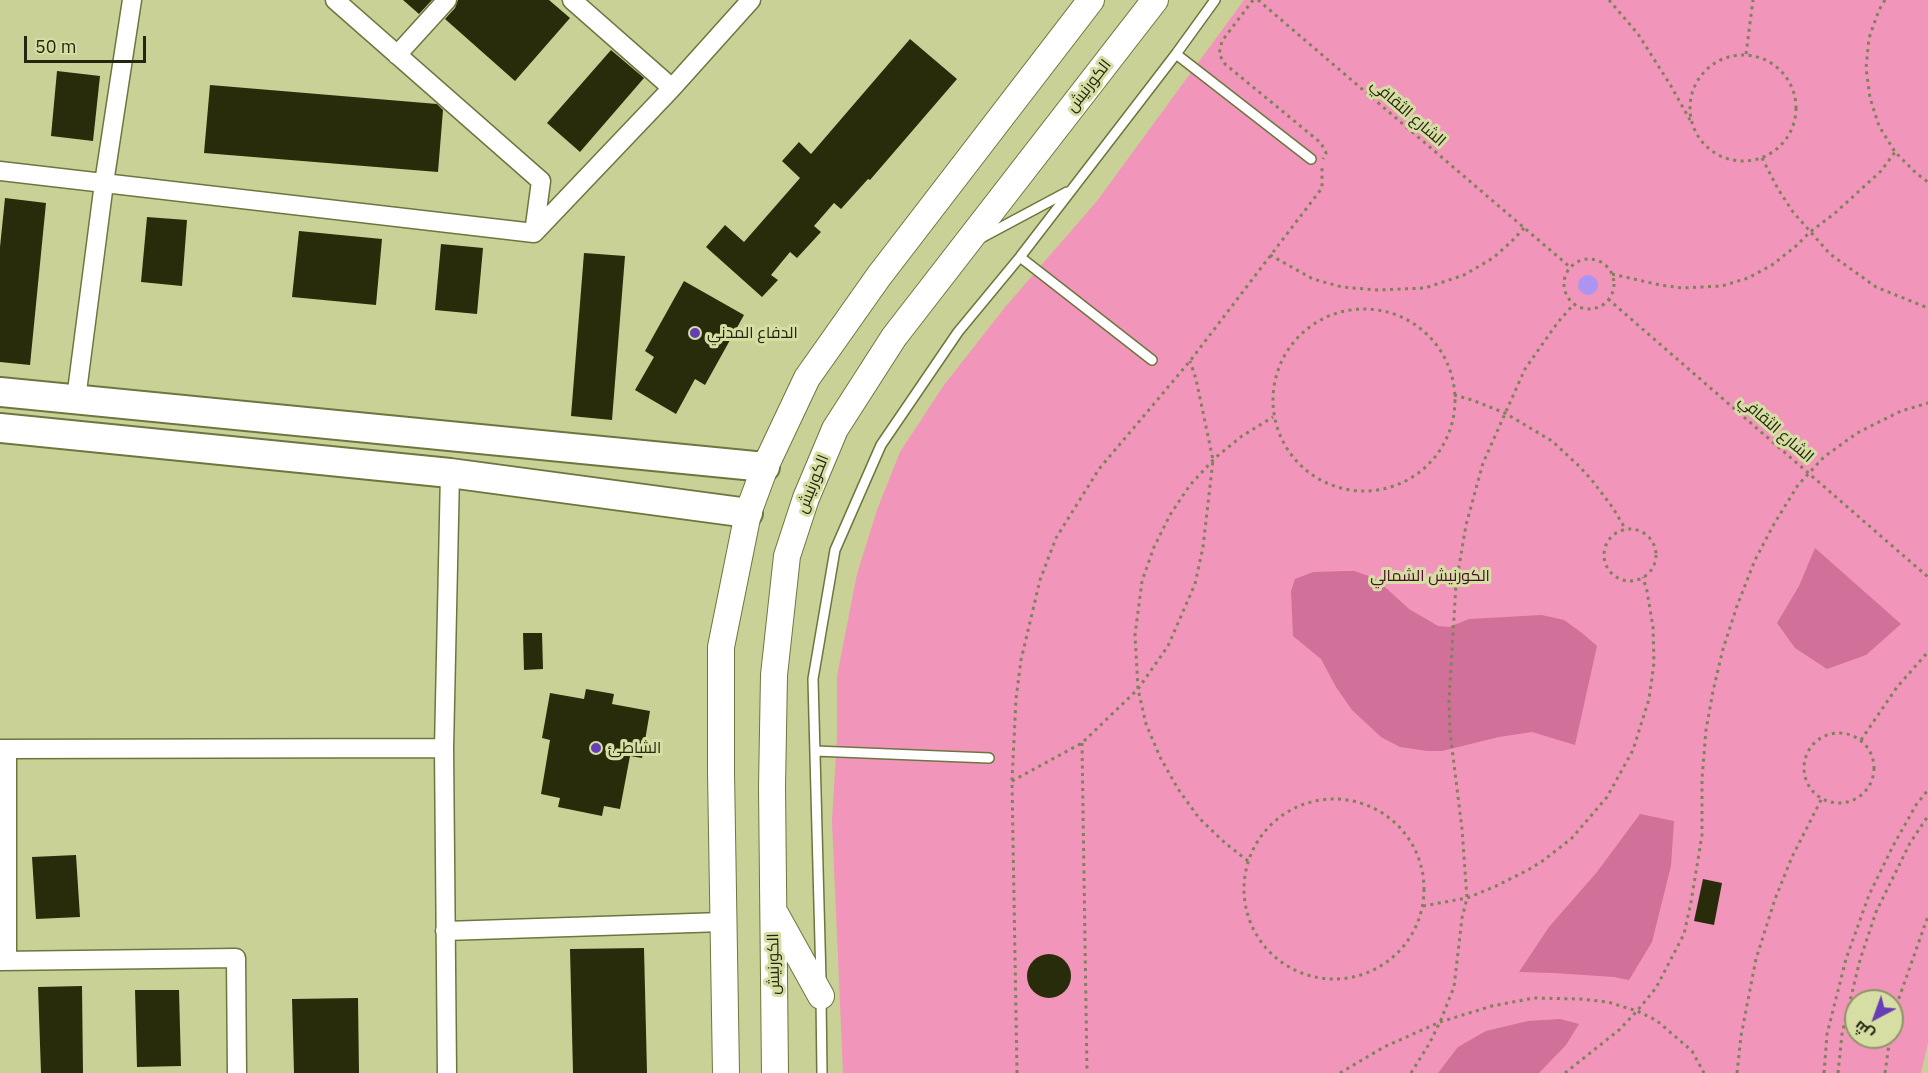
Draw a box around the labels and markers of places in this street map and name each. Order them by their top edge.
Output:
place label: الدفاع المدني [707,323,798,343]
marker: الدفاع المدني [688,326,702,340]
place label: الشاطئ [608,738,661,758]
marker: الشاطئ [589,741,603,755]

